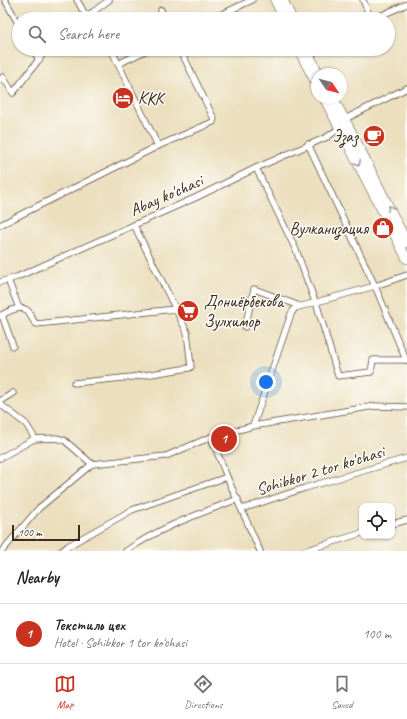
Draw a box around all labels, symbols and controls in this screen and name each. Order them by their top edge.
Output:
search box [12,12,395,56]
icon: search [26,23,48,45]
text: Search here [58,25,119,44]
north arrow [311,68,347,104]
hotel icon: ККК [110,85,136,111]
place label: ККК [138,88,166,109]
cafe icon: Эзаз [361,123,387,149]
place label: Эзаз [332,126,360,148]
one-way arrow [353,158,361,166]
street label: Abay ko'chasi [127,169,208,221]
one-way arrow [387,205,395,213]
shop icon: Вулканизация [370,215,396,241]
place label: Вулканизация [290,218,369,240]
place label: Дониёрбекова Зулхимор [204,291,285,332]
supermarket icon: Дониёрбекова Зулхимор [175,298,201,324]
your location [256,372,276,392]
pin: 1 [211,424,237,454]
street label: Sohibkor 2 tor ko'chasi [253,440,389,500]
map controls [359,503,395,539]
button: locate [359,503,395,539]
scale bar [12,523,80,542]
text: 100 m [18,525,42,539]
text: Nearby [16,567,59,588]
text: Текстиль цех [54,616,125,635]
text: 1 [26,626,32,642]
text: 100 m [363,626,391,642]
text: Hotel · Sohibkor 1 tor ko'chasi [54,635,187,651]
tab: Map [54,673,76,711]
tab: Directions [184,673,223,711]
tab: Saved [331,673,353,711]

